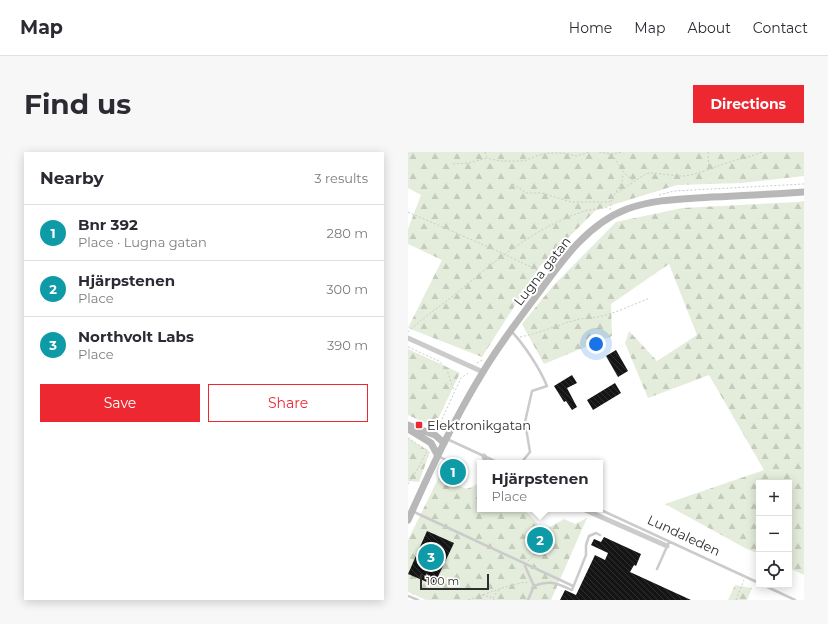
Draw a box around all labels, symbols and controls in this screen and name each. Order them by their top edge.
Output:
text: Map [20,16,63,39]
text: Home [569,19,612,37]
text: Map [634,19,665,37]
text: About [687,19,731,37]
text: Contact [753,19,808,37]
button: Directions [693,85,804,123]
text: Find us [24,87,131,121]
text: Nearby [40,168,104,188]
text: 3 results [314,170,368,186]
text: Bnr 392 [78,215,138,234]
text: 1 [50,225,56,241]
text: 280 m [327,225,368,241]
street label: Lugna gatan [510,233,574,309]
text: Place · Lugna gatan [78,234,207,250]
text: Hjärpstenen [78,271,175,290]
text: 2 [49,281,57,297]
text: 300 m [326,281,368,297]
text: Place [78,290,114,306]
text: Northvolt Labs [78,327,194,346]
your location [586,334,606,354]
text: 3 [49,337,57,353]
text: 390 m [327,337,368,353]
text: Place [78,346,114,362]
button: Save [40,384,200,422]
button: Share [208,384,368,422]
place label: Elektronikgatan [427,417,531,433]
marker: Elektronikgatan [414,420,424,430]
pin: 1 [440,457,466,487]
popup [477,460,603,512]
text: Hjärpstenen [492,469,589,488]
map controls [756,480,792,588]
button: + [756,480,792,516]
text: Place [492,488,527,504]
street label: Lundaleden [645,511,723,559]
button: − [756,516,792,552]
pin: 2 [527,525,553,555]
pin: 3 [418,542,444,572]
button: locate [756,552,792,588]
scale bar [420,572,489,591]
text: 100 m [426,574,459,588]

